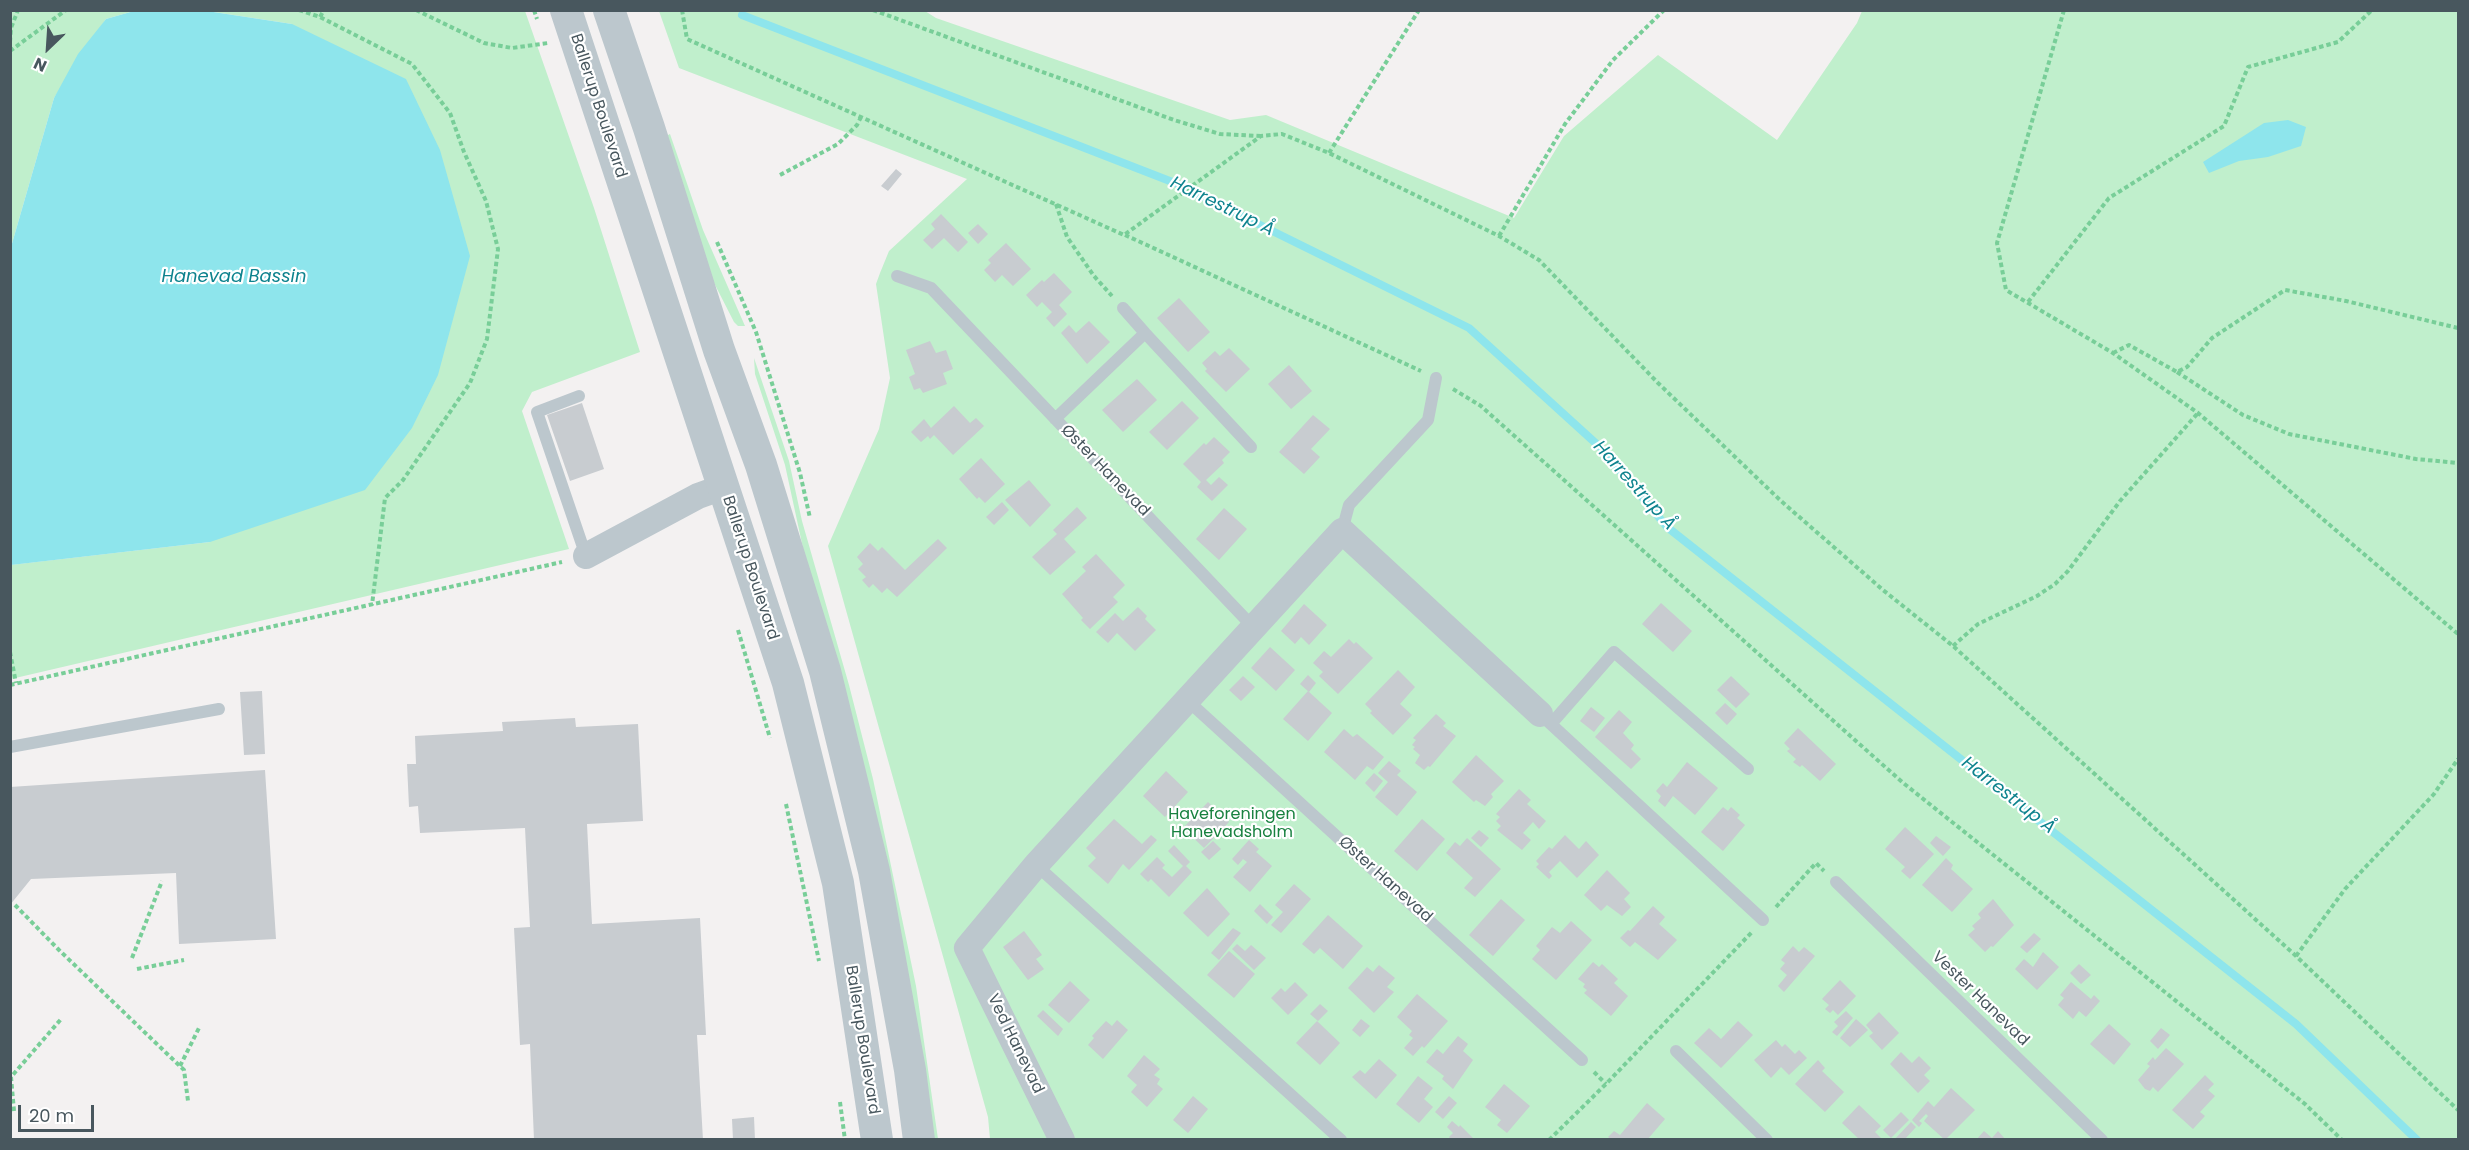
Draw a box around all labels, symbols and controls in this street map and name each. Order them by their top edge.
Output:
north arrow [18,18,78,78]
street label: Ballerup Boulevard [566,31,630,181]
text: N [30,52,51,78]
water label: Harrestrup Å [1166,173,1278,241]
water label: Hanevad Bassin [161,266,307,288]
street label: Øster Hanevad [1057,421,1153,521]
water label: Harrestrup Å [1588,437,1680,535]
street label: Ballerup Boulevard [718,493,782,643]
water label: Harrestrup Å [1957,753,2059,839]
park label: Haveforeningen Hanevadsholm [1168,805,1296,843]
street label: Øster Hanevad [1334,833,1436,927]
street label: Vester Hanevad [1927,948,2033,1050]
street label: Ballerup Boulevard [841,964,883,1116]
street label: Ved Hanevad [983,991,1047,1097]
scale bar [21,1093,98,1131]
text: 20 m [29,1103,74,1128]

